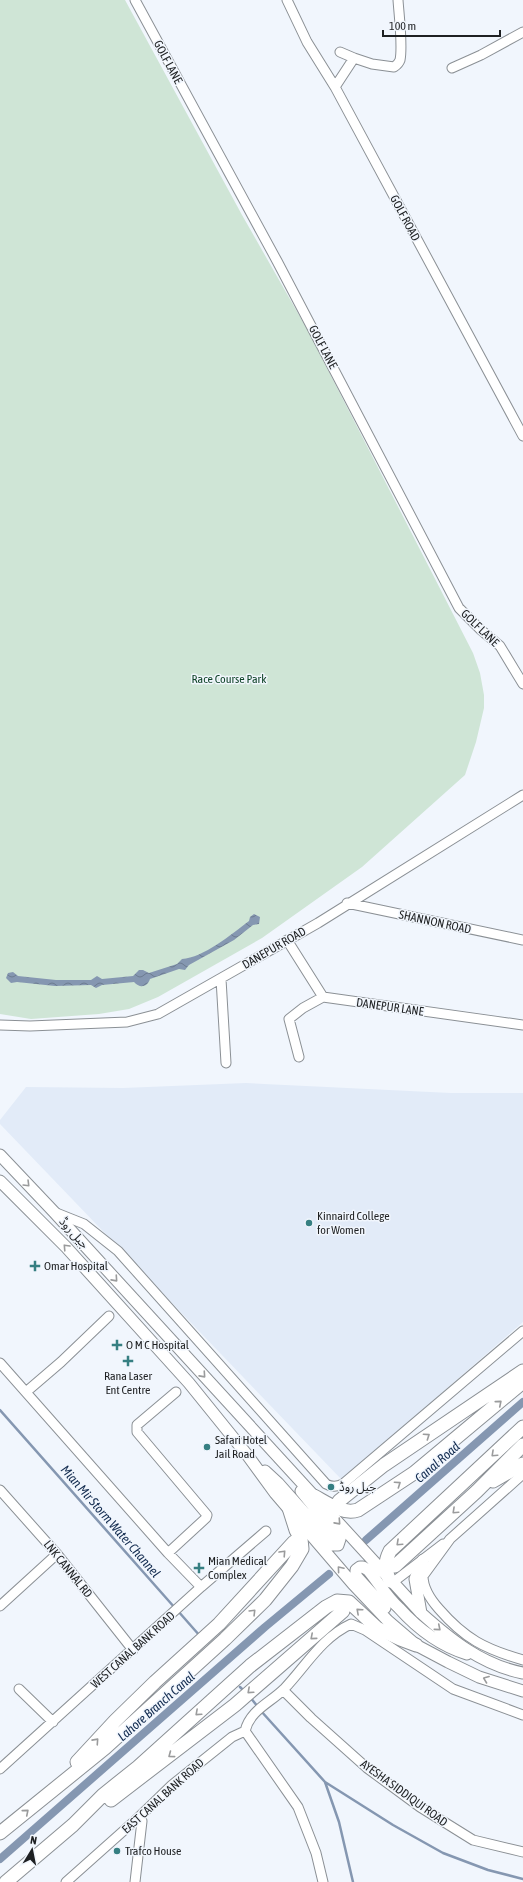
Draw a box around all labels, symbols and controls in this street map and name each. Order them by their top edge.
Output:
scale bar [383,12,500,38]
text: 100 m [389,19,416,33]
street label: GOLF LANE [151,38,185,86]
street label: GOLF ROAD [387,193,423,244]
street label: GOLF LANE [306,323,340,371]
street label: GOLF LANE [458,607,502,649]
park label: Race Course Park [192,672,267,686]
street label: SHANNON ROAD [398,908,473,937]
street label: DANEPUR ROAD [240,924,308,972]
street label: DANEPUR LANE [355,995,425,1019]
one-way arrow [22,1179,29,1187]
place label: Kinnaird College for Women [317,1209,390,1237]
street label: جیل روڈ [56,1214,92,1252]
marker: Kinnaird College for Women [304,1218,314,1228]
one-way arrow [63,1244,71,1252]
place label: Omar Hospital [44,1259,109,1273]
marker: Omar Hospital [29,1260,41,1272]
one-way arrow [111,1274,118,1281]
place label: O M C Hospital [126,1338,190,1352]
marker: O M C Hospital [111,1339,123,1351]
marker: Rana Laser Ent Centre [122,1355,134,1367]
place label: Rana Laser Ent Centre [104,1369,152,1397]
one-way arrow [198,1370,205,1378]
one-way arrow [495,1400,502,1407]
place label: Safari Hotel Jail Road [215,1433,268,1461]
one-way arrow [423,1434,430,1441]
water label: Canal Road [412,1439,463,1486]
marker: Safari Hotel Jail Road [202,1442,212,1452]
one-way arrow [492,1449,499,1456]
water label: Mian Mir Storm Water Channel [58,1462,163,1580]
place label: جیل روڈ [339,1480,376,1494]
one-way arrow [394,1481,401,1489]
marker: جیل روڈ [326,1482,336,1492]
one-way arrow [452,1506,460,1514]
one-way arrow [333,1517,341,1525]
street label: LNK CANNAL RD [41,1538,96,1601]
one-way arrow [396,1538,404,1545]
one-way arrow [278,1551,285,1558]
place label: Mian Medical Complex [208,1554,268,1582]
marker: Mian Medical Complex [193,1562,205,1574]
one-way arrow [337,1566,344,1573]
street label: WEST CANAL BANK ROAD [88,1608,178,1691]
one-way arrow [356,1608,364,1616]
one-way arrow [248,1609,256,1617]
one-way arrow [433,1624,441,1631]
one-way arrow [311,1632,318,1639]
water label: Lahore Branch Canal [115,1669,198,1744]
one-way arrow [482,1676,489,1684]
one-way arrow [247,1687,255,1694]
one-way arrow [196,1708,203,1715]
one-way arrow [91,1738,99,1746]
one-way arrow [168,1750,175,1758]
street label: EAST CANAL BANK ROAD [119,1755,207,1836]
street label: AYESHA SIDDIQUI ROAD [358,1757,450,1829]
one-way arrow [21,1809,28,1816]
north arrow [12,1830,52,1870]
text: N [29,1834,38,1847]
place label: Trafco House [125,1844,182,1858]
marker: Trafco House [112,1846,122,1856]

